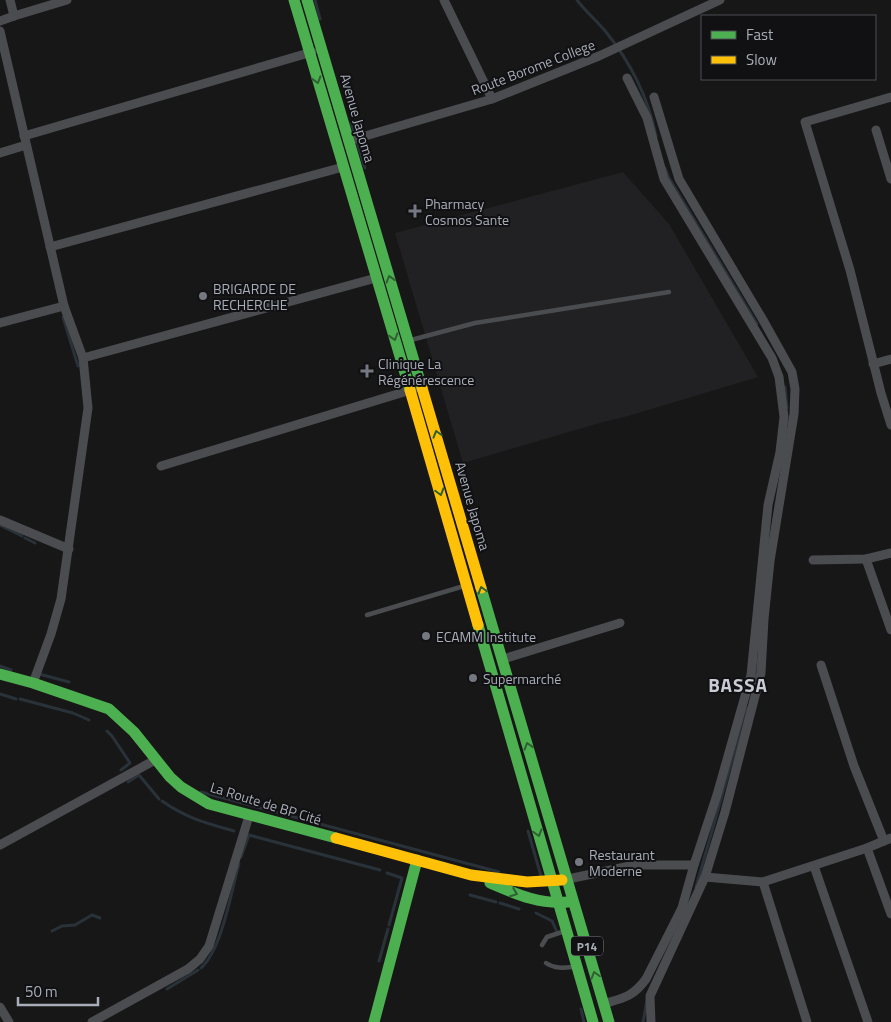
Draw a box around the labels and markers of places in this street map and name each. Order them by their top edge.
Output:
place label: Pharmacy Cosmos Sante [425,193,509,230]
marker: Pharmacy Cosmos Sante [409,205,421,217]
place label: BRIGARDE DE RECHERCHE [213,278,296,315]
marker: BRIGARDE DE RECHERCHE [197,290,209,302]
place label: Clinique La Régénérescence [378,353,474,390]
marker: Clinique La Régénérescence [360,364,374,378]
place label: ECAMM Institute [436,626,536,647]
marker: ECAMM Institute [420,630,432,642]
place label: Supermarché [483,668,561,689]
marker: Supermarché [467,672,479,684]
place label: Restaurant Moderne [589,844,655,881]
marker: Restaurant Moderne [573,856,585,868]

